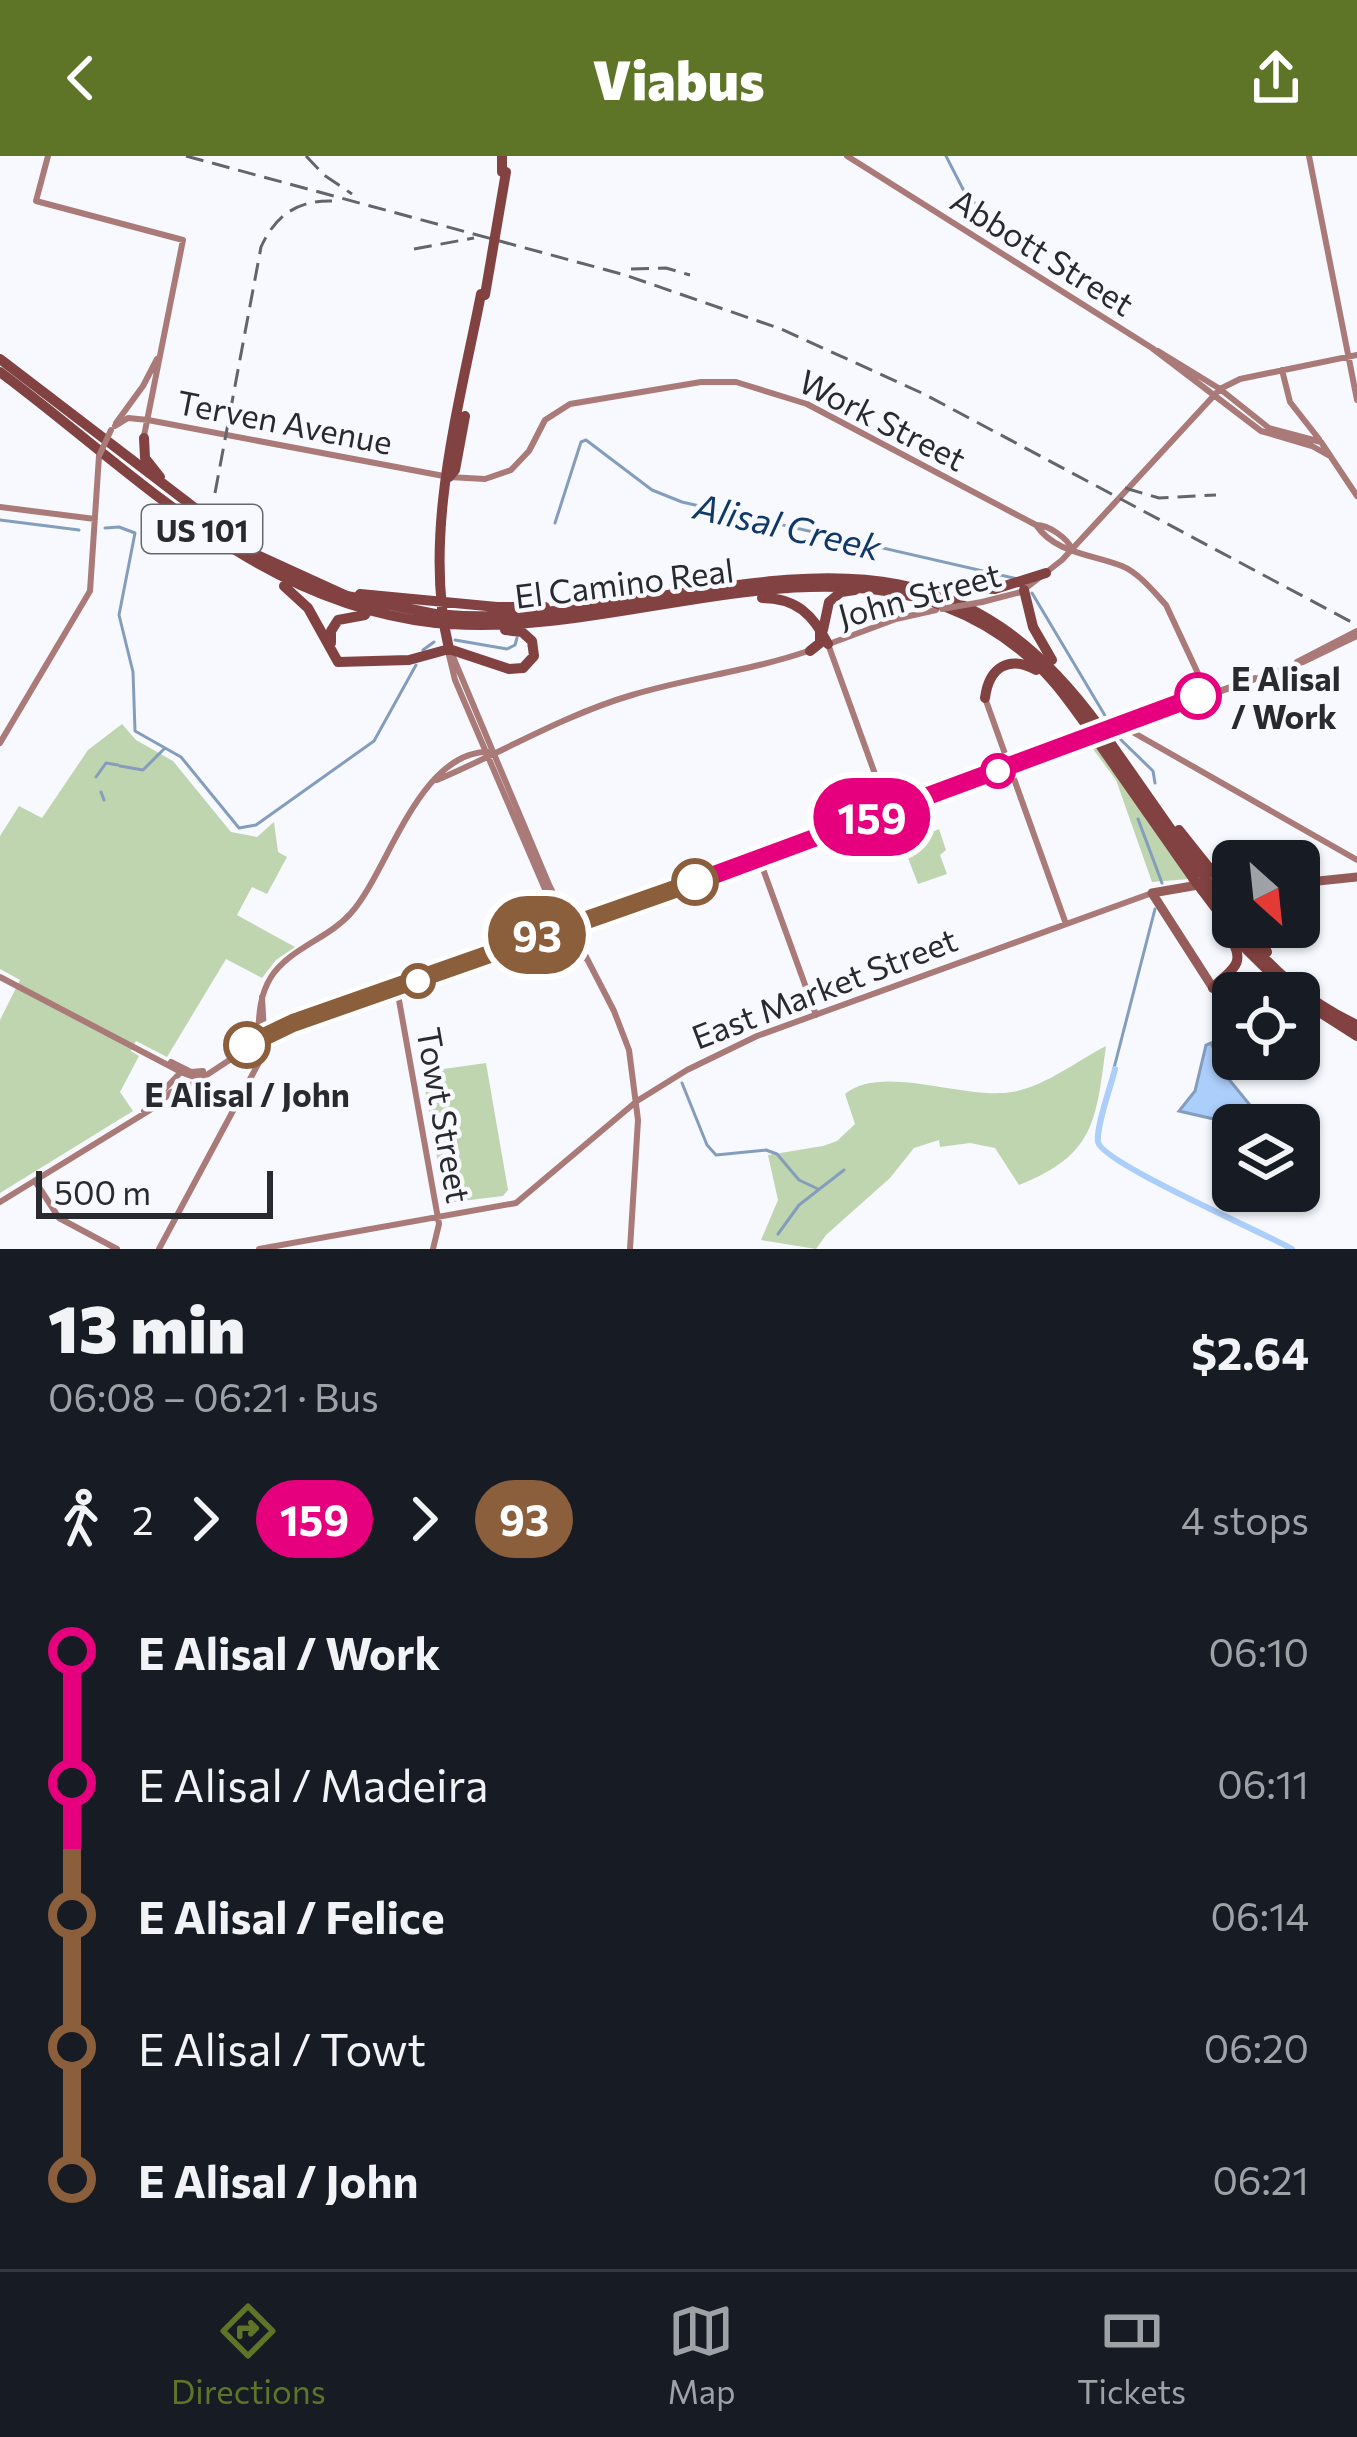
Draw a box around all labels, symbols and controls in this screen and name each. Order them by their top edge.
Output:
icon: back [48,45,114,111]
text: Viabus [593,45,764,111]
icon: share [1243,45,1309,111]
street label: Abbott Street [944,179,1142,323]
street label: Work Street [793,359,973,479]
street label: Terven Avenue [174,380,396,462]
water label: Alisal Creek [689,482,887,568]
road number: US 101 [142,505,262,553]
street label: El Camino Real [512,548,736,616]
street label: John Street [833,553,1005,635]
place label: E Alisal / Work [1231,657,1341,736]
marker: E Alisal / Work [1176,674,1220,718]
unlabelled marker [982,755,1014,787]
line badge: 159 [803,778,941,856]
text: 159 [837,791,907,843]
north arrow [1212,840,1320,948]
map controls [1212,840,1320,1212]
unlabelled marker [673,860,717,904]
line badge: 93 [483,896,591,974]
text: 93 [512,909,562,961]
street label: East Market Street [686,918,962,1056]
unlabelled marker [402,965,434,997]
button: locate [1212,972,1320,1080]
marker: E Alisal / John [225,1023,269,1067]
street label: Towt Street [409,1024,481,1206]
place label: E Alisal / John [144,1073,350,1114]
button: layers [1212,1104,1320,1212]
scale bar [36,1165,273,1218]
text: 500 m [54,1171,151,1212]
text: 13 min [48,1286,245,1367]
text: $2.64 [1191,1324,1309,1379]
text: 06:08 – 06:21 · Bus [48,1372,379,1420]
icon: walk [48,1486,114,1552]
icon: forward [172,1486,238,1552]
icon: forward [391,1486,457,1552]
text: 159 [280,1493,349,1545]
text: 93 [499,1493,549,1545]
text: 2 [132,1495,154,1543]
text: 4 stops [1181,1495,1309,1543]
text: E Alisal / Work [138,1624,440,1679]
text: 06:10 [1209,1627,1309,1675]
text: E Alisal / Madeira [138,1756,489,1811]
text: 06:11 [1217,1759,1309,1807]
text: E Alisal / Felice [138,1888,445,1943]
text: 06:14 [1211,1891,1309,1939]
text: E Alisal / Towt [138,2020,426,2075]
text: 06:20 [1204,2023,1309,2071]
text: E Alisal / John [138,2152,418,2207]
text: 06:21 [1212,2155,1309,2203]
tab: Directions [171,2298,326,2411]
tab: Map [667,2298,736,2411]
tab: Tickets [1077,2298,1186,2411]

